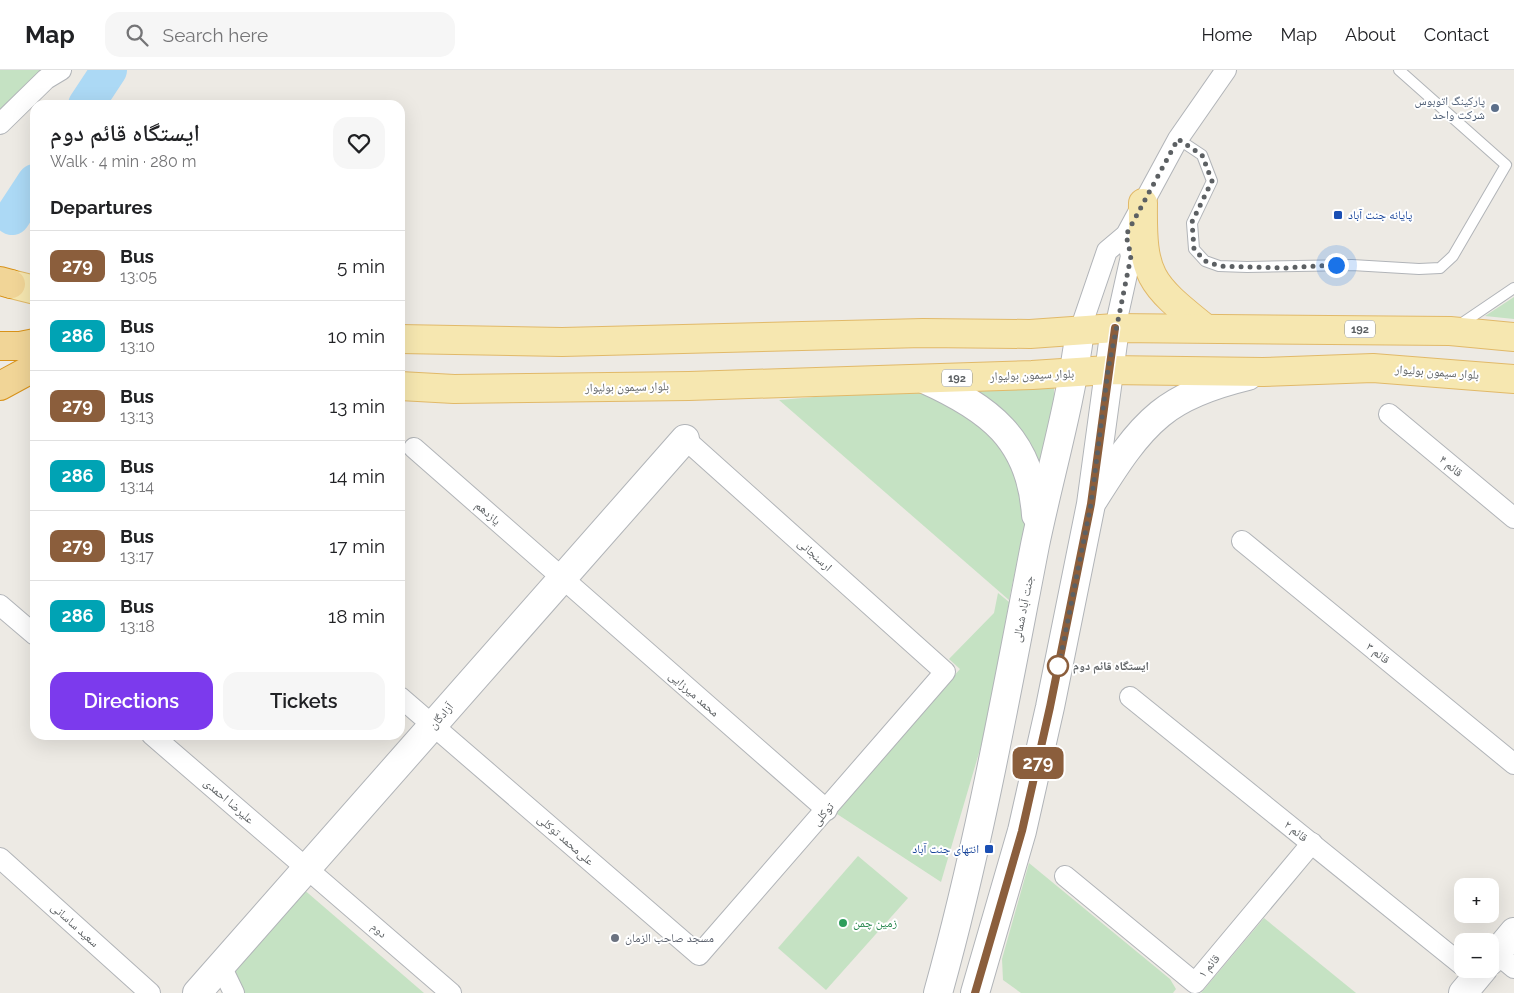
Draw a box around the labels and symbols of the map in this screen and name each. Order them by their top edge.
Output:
place label: پارکینگ اتوبوس شرکت واحد [1414,94,1485,122]
marker: پارکینگ اتوبوس شرکت واحد [1489,102,1501,114]
place label: پایانه جنت آباد [1348,208,1413,222]
marker: پایانه جنت آباد [1332,209,1344,221]
your location [1324,253,1349,278]
road number: 192 [1345,320,1375,338]
street label: بلوار سیمون بولیوار [1394,362,1479,382]
street label: بلوار سیمون بولیوار [989,367,1074,384]
road number: 192 [942,370,972,386]
street label: بلوار سیمون بولیوار [584,379,669,395]
street label: قائم ۴ [1436,452,1466,481]
street label: یازدهم [472,498,504,529]
street label: ارسنجانی [795,536,835,574]
street label: جنت آباد شمالی [1010,574,1037,644]
street label: قائم ۳ [1363,639,1393,667]
marker: ایستگاه قائم دوم [1047,655,1069,677]
place label: ایستگاه قائم دوم [1073,659,1149,674]
street label: محمد میرزایی [666,668,722,720]
street label: آزادگان [426,699,457,732]
line badge: 279 [1009,747,1067,779]
street label: علیرضا احمدی [201,775,257,827]
street label: توکلی [809,799,837,828]
street label: علی‌محمد توکلی [535,812,597,868]
street label: قائم ۲ [1281,817,1311,845]
place label: انتهای جنت آباد [912,842,979,856]
marker: انتهای جنت آباد [983,843,995,855]
street label: سعید ساسانی [48,900,102,950]
place label: زمین چمن [853,916,897,930]
marker: زمین چمن [837,917,849,929]
street label: دوم [368,919,390,941]
place label: مسجد صاحب الزمان [625,931,714,945]
marker: مسجد صاحب الزمان [609,932,621,944]
street label: قائم ۱ [1195,951,1224,981]

